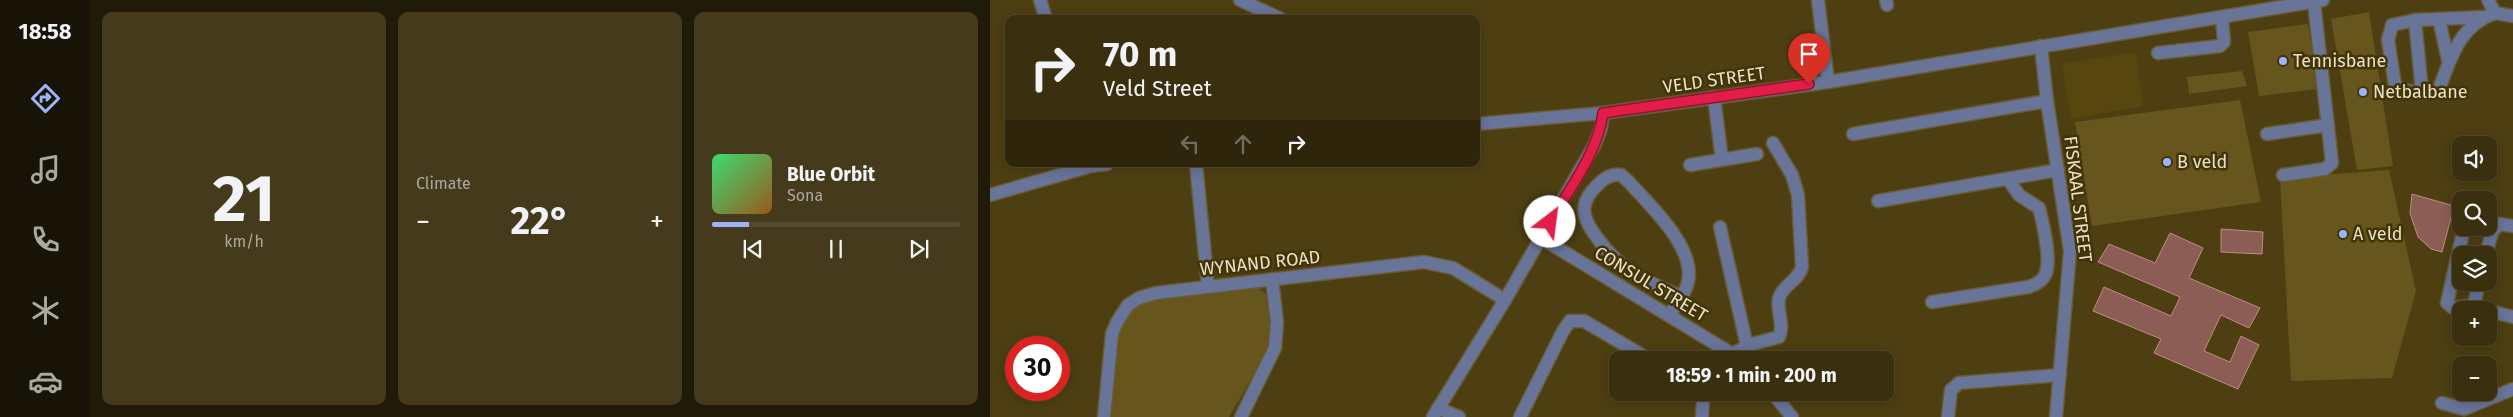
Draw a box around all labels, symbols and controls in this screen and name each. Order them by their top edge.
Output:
text: 18:58 [18,18,72,45]
text: 70 m [1103,33,1177,75]
pin [1788,33,1830,84]
icon: right [1020,35,1085,100]
icon: arrive [1795,40,1823,68]
place label: Tennisbane [2293,50,2386,72]
marker: Tennisbane [2277,55,2289,67]
street label: VELD STREET [1661,62,1767,98]
text: Veld Street [1103,75,1212,102]
icon: directions [28,81,63,116]
place label: Netbalbane [2373,81,2468,103]
marker: Netbalbane [2357,86,2369,98]
icon: left [1176,130,1204,158]
icon: ahead [1229,130,1257,158]
icon: right [1282,130,1310,158]
street label: FISKAAL STREET [2059,135,2097,264]
map controls [2452,136,2497,401]
button: sound [2452,136,2497,181]
place label: B veld [2177,151,2227,173]
icon: music [28,152,63,187]
marker: B veld [2161,156,2173,168]
text: 21 [213,160,275,238]
text: Blue Orbit [787,163,875,186]
text: Climate [416,174,471,193]
text: Sona [787,186,823,205]
button: search [2452,191,2497,236]
position arrow [1523,195,1575,247]
text: 22° [510,198,570,244]
text: − [416,205,430,238]
text: + [650,205,664,238]
icon: phone [28,222,63,257]
place label: A veld [2353,223,2403,245]
marker: A veld [2337,228,2349,240]
text: km/h [224,232,264,251]
icon: previous [739,235,767,263]
icon: pause [822,235,850,263]
icon: next [905,235,933,263]
street label: CONSUL STREET [1590,242,1712,327]
street label: WYNAND ROAD [1199,246,1321,280]
button: layers [2452,246,2497,291]
icon: climate [28,293,63,328]
button: + [2452,301,2497,346]
speed limit sign: 30 [1005,336,1070,401]
button: − [2452,356,2497,401]
icon: car [28,364,63,399]
text: 18:59 · 1 min · 200 m [1666,364,1837,387]

